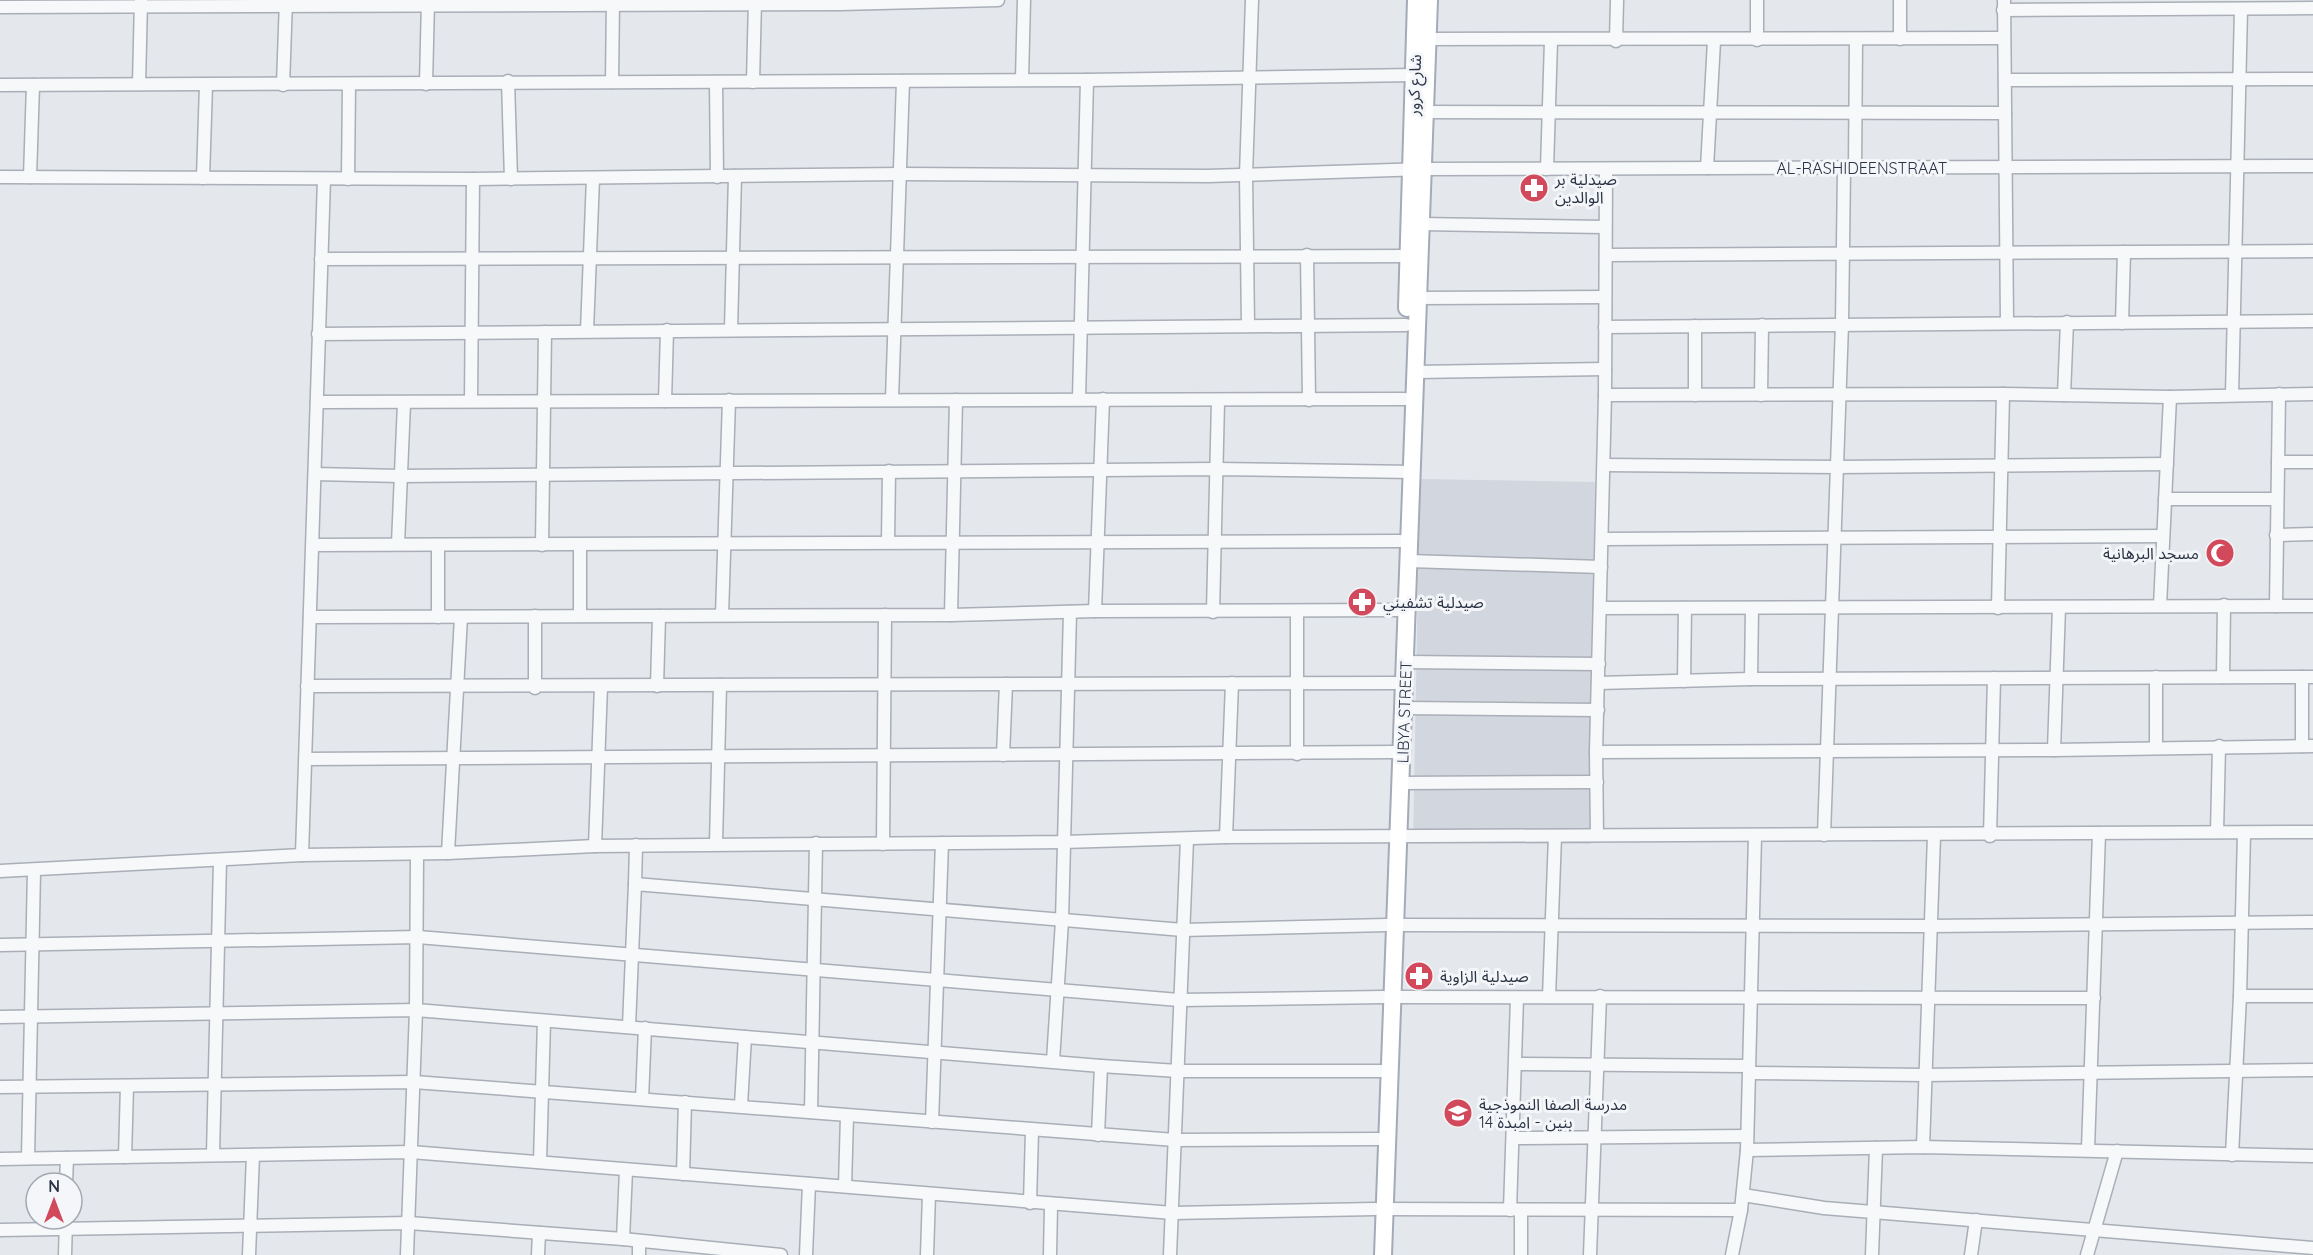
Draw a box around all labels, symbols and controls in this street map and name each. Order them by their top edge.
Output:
street label: شارع كرور [1403,54,1428,117]
street label: AL-RASHIDEENSTRAAT [1777,158,1948,178]
place label: صيدلية بر الوالدين [1554,169,1617,207]
pharmacy icon: صيدلية بر الوالدين [1518,172,1550,204]
mosque icon: مسجد البرهانية [2204,537,2236,569]
place label: مسجد البرهانية [2103,543,2199,563]
pharmacy icon: صيدلية تشفيني [1346,586,1378,618]
place label: صيدلية تشفيني [1383,592,1484,615]
street label: LIBYA STREET [1392,660,1416,764]
pharmacy icon: صيدلية الزاوية [1403,960,1435,992]
place label: صيدلية الزاوية [1440,966,1529,986]
place label: مدرسة الصفا النموذجية بنين - امبدة 14 [1479,1094,1627,1132]
school or university icon: مدرسة الصفا النموذجية بنين - امبدة 14 [1442,1097,1474,1129]
north arrow [24,1171,84,1231]
text: N [48,1176,60,1196]

